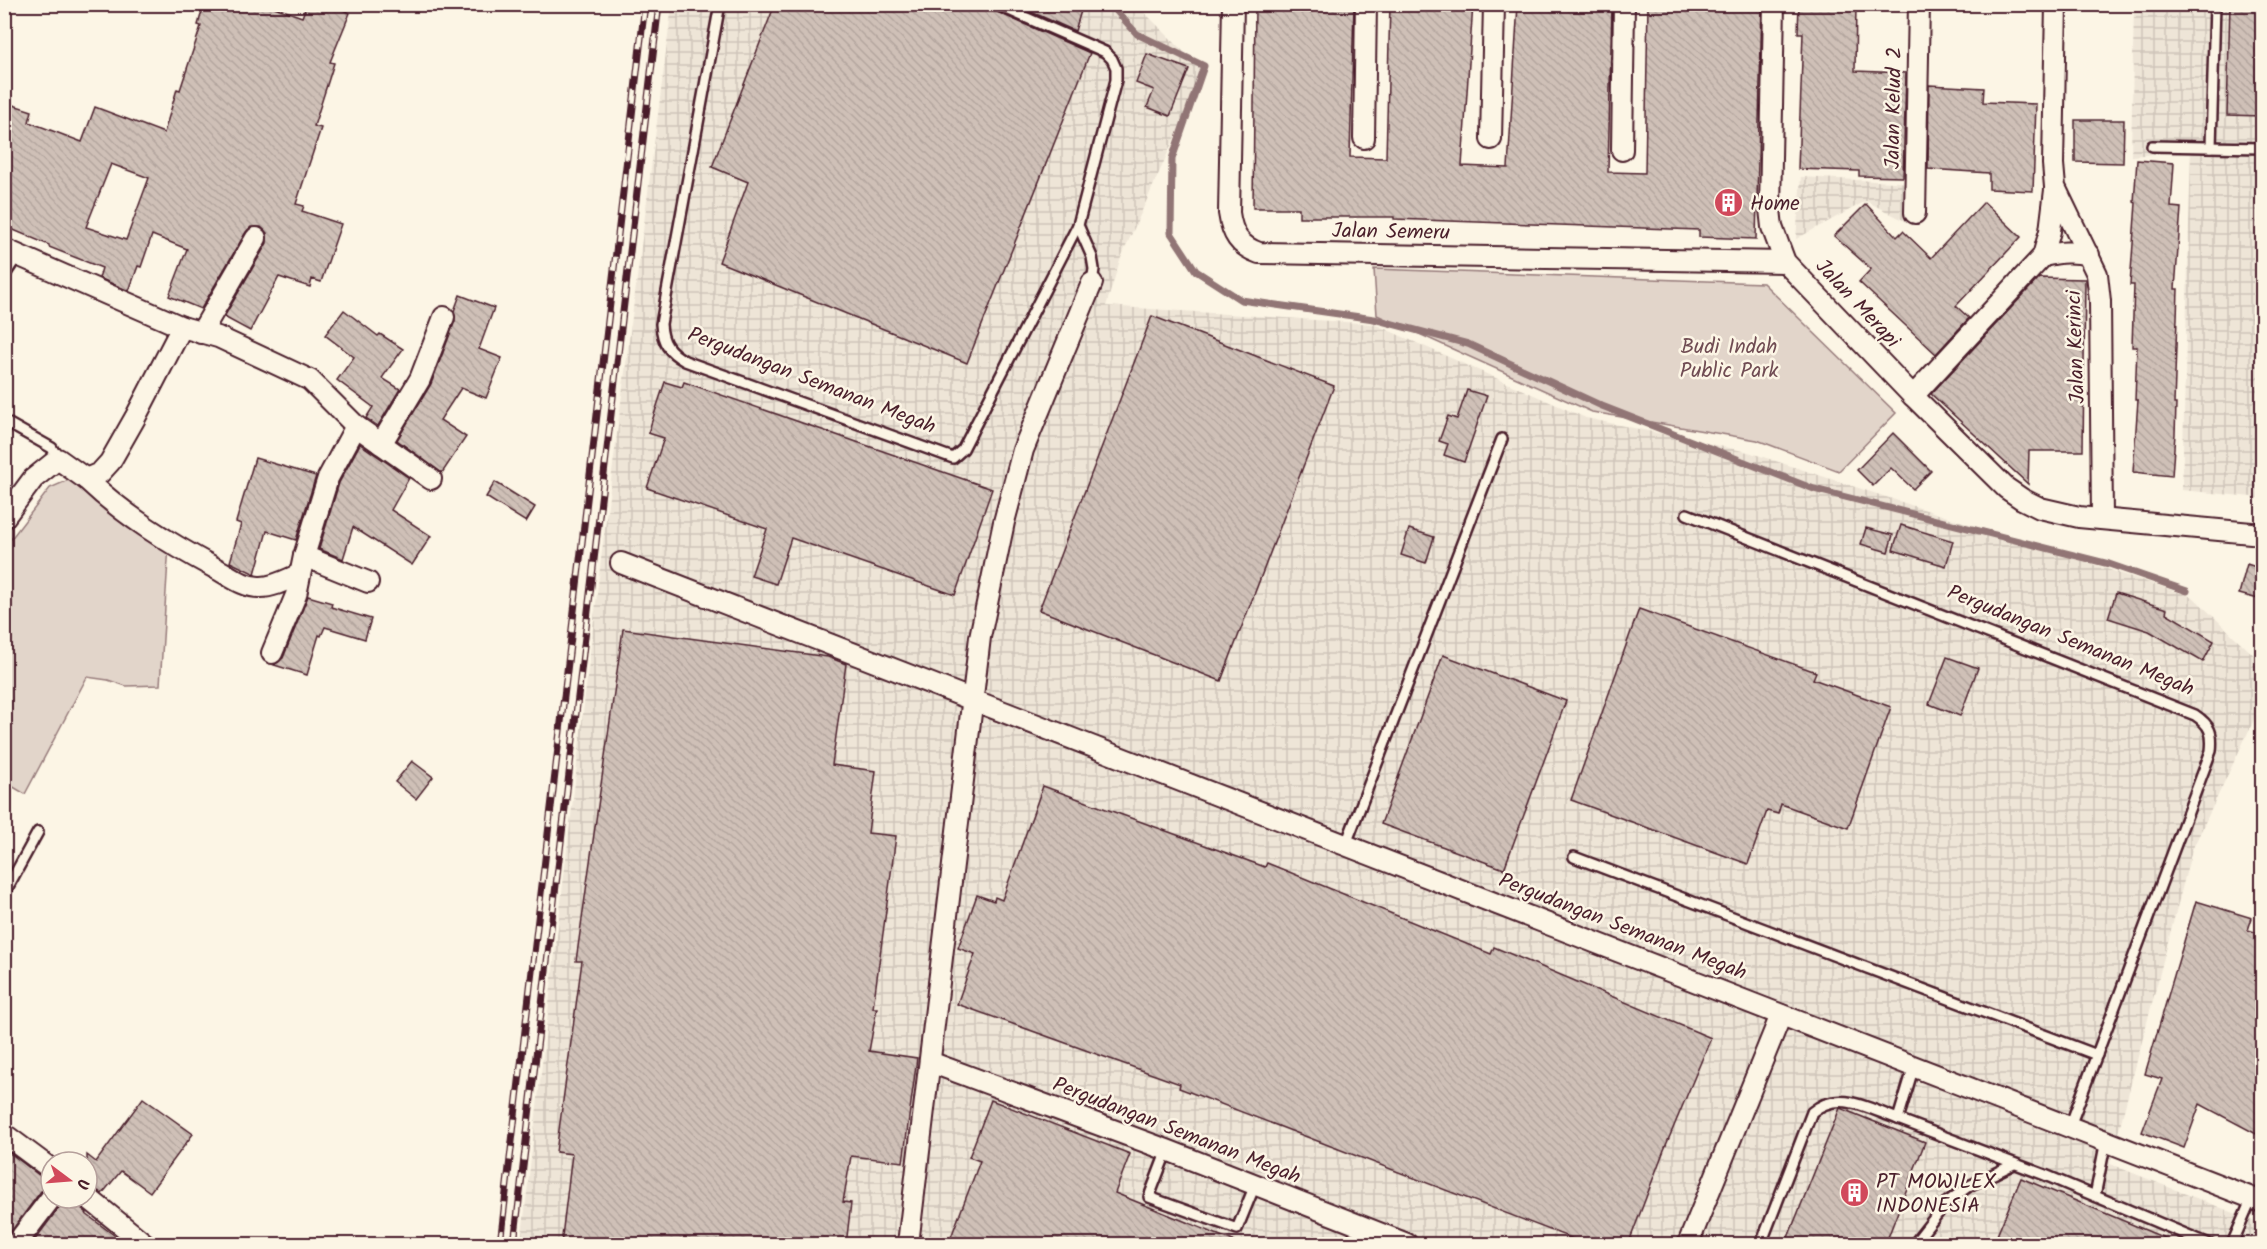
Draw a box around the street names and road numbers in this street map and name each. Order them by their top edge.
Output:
street label: Jalan Kelud 2 [1877,46,1912,170]
street label: Jalan Semeru [1332,215,1450,250]
street label: Jalan Merapi [1807,252,1908,357]
street label: Jalan Kerinci [2058,289,2095,404]
street label: Pergudangan Semanan Megah [682,319,940,444]
street label: Pergudangan Semanan Megah [1942,577,2199,706]
street label: Pergudangan Semanan Megah [1493,865,1751,990]
street label: Pergudangan Semanan Megah [1047,1069,1305,1194]

